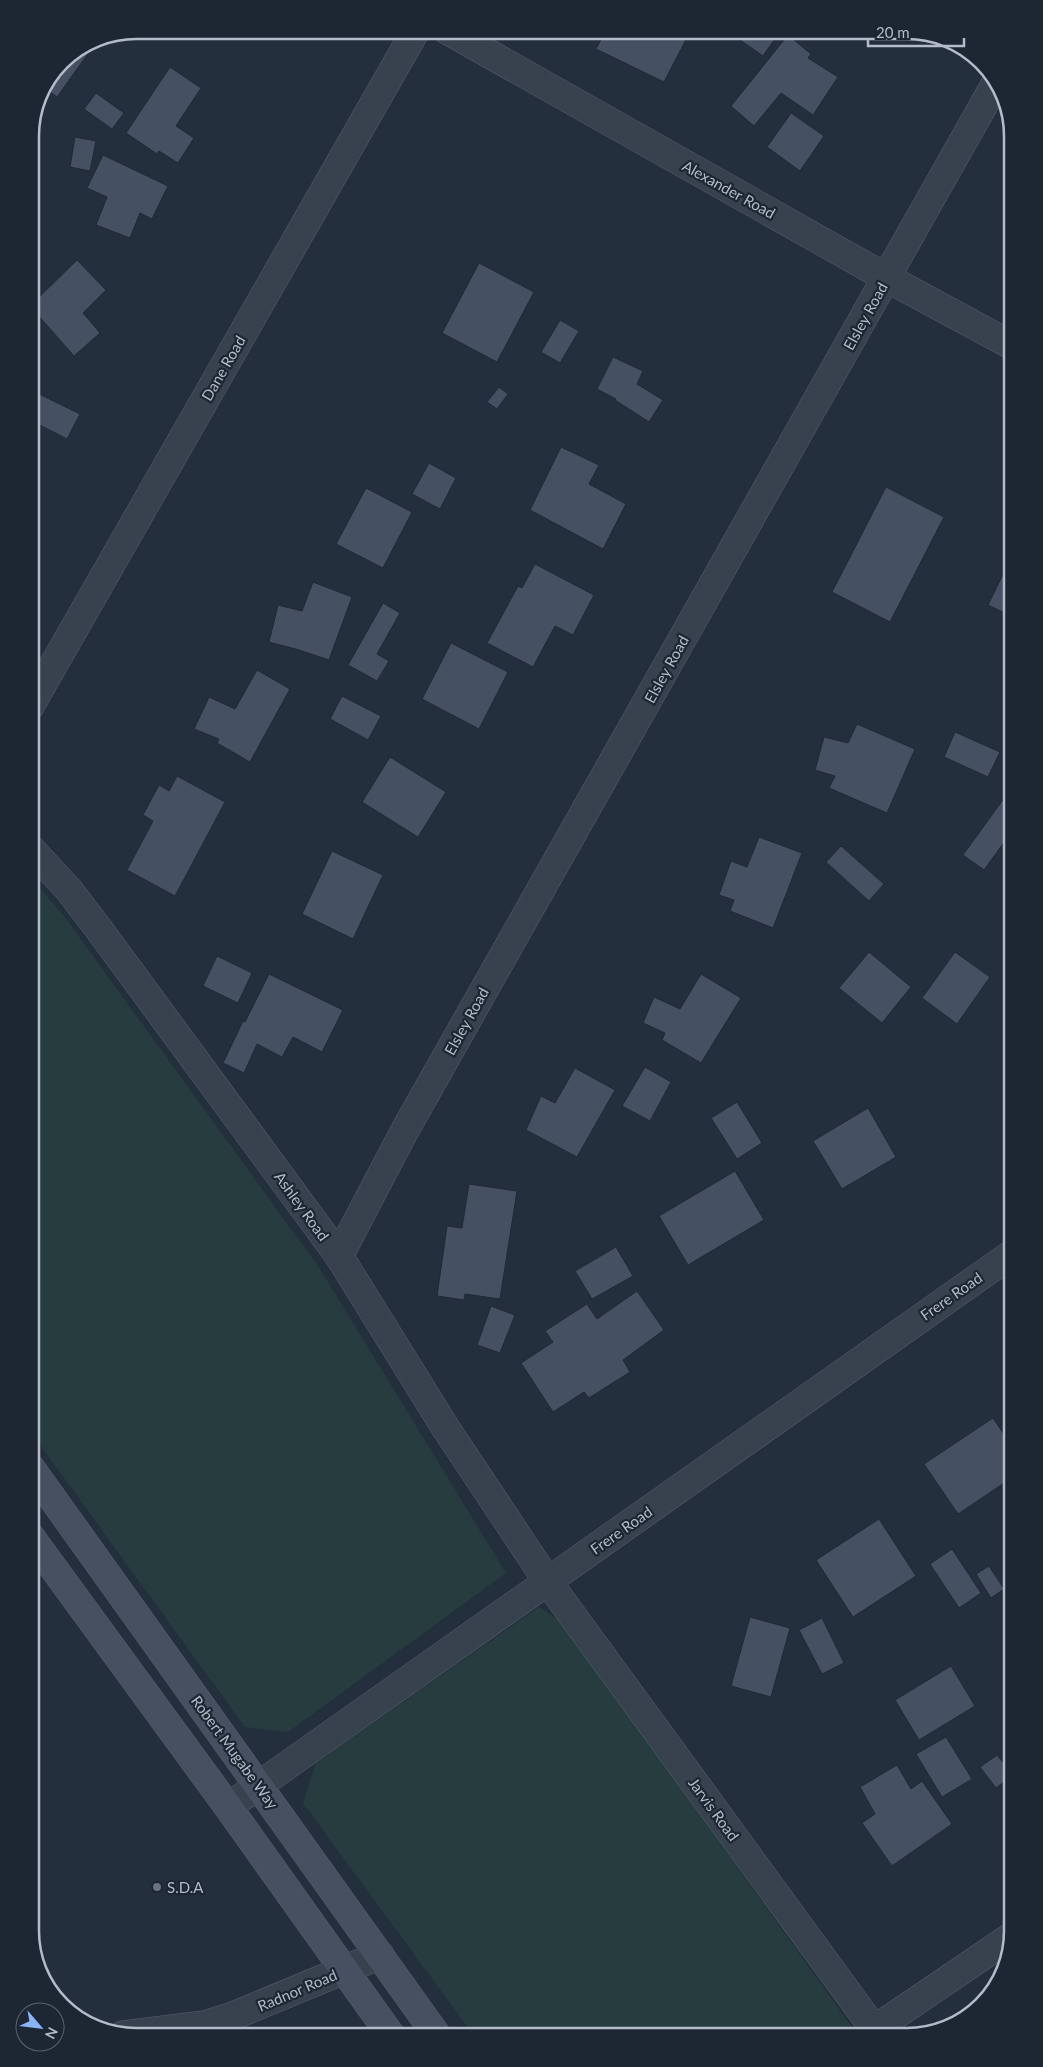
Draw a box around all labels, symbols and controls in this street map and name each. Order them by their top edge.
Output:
scale bar [868,15,964,47]
text: 20 m [876,23,910,41]
street label: Alexander Road [679,156,779,222]
street label: Elsley Road [839,279,891,353]
street label: Dane Road [197,332,249,404]
street label: Elsley Road [640,632,692,706]
street label: Elsley Road [440,984,492,1058]
street label: Ashley Road [271,1168,333,1244]
street label: Frere Road [917,1268,985,1324]
street label: Frere Road [587,1502,655,1558]
street label: Robert Mugabe Way [188,1692,282,1812]
street label: Jarvis Road [685,1774,743,1844]
place label: S.D.A [167,1878,204,1896]
marker: S.D.A [151,1881,163,1893]
street label: Radnor Road [255,1965,339,2015]
north arrow [15,2002,65,2052]
text: N [42,2025,62,2042]

